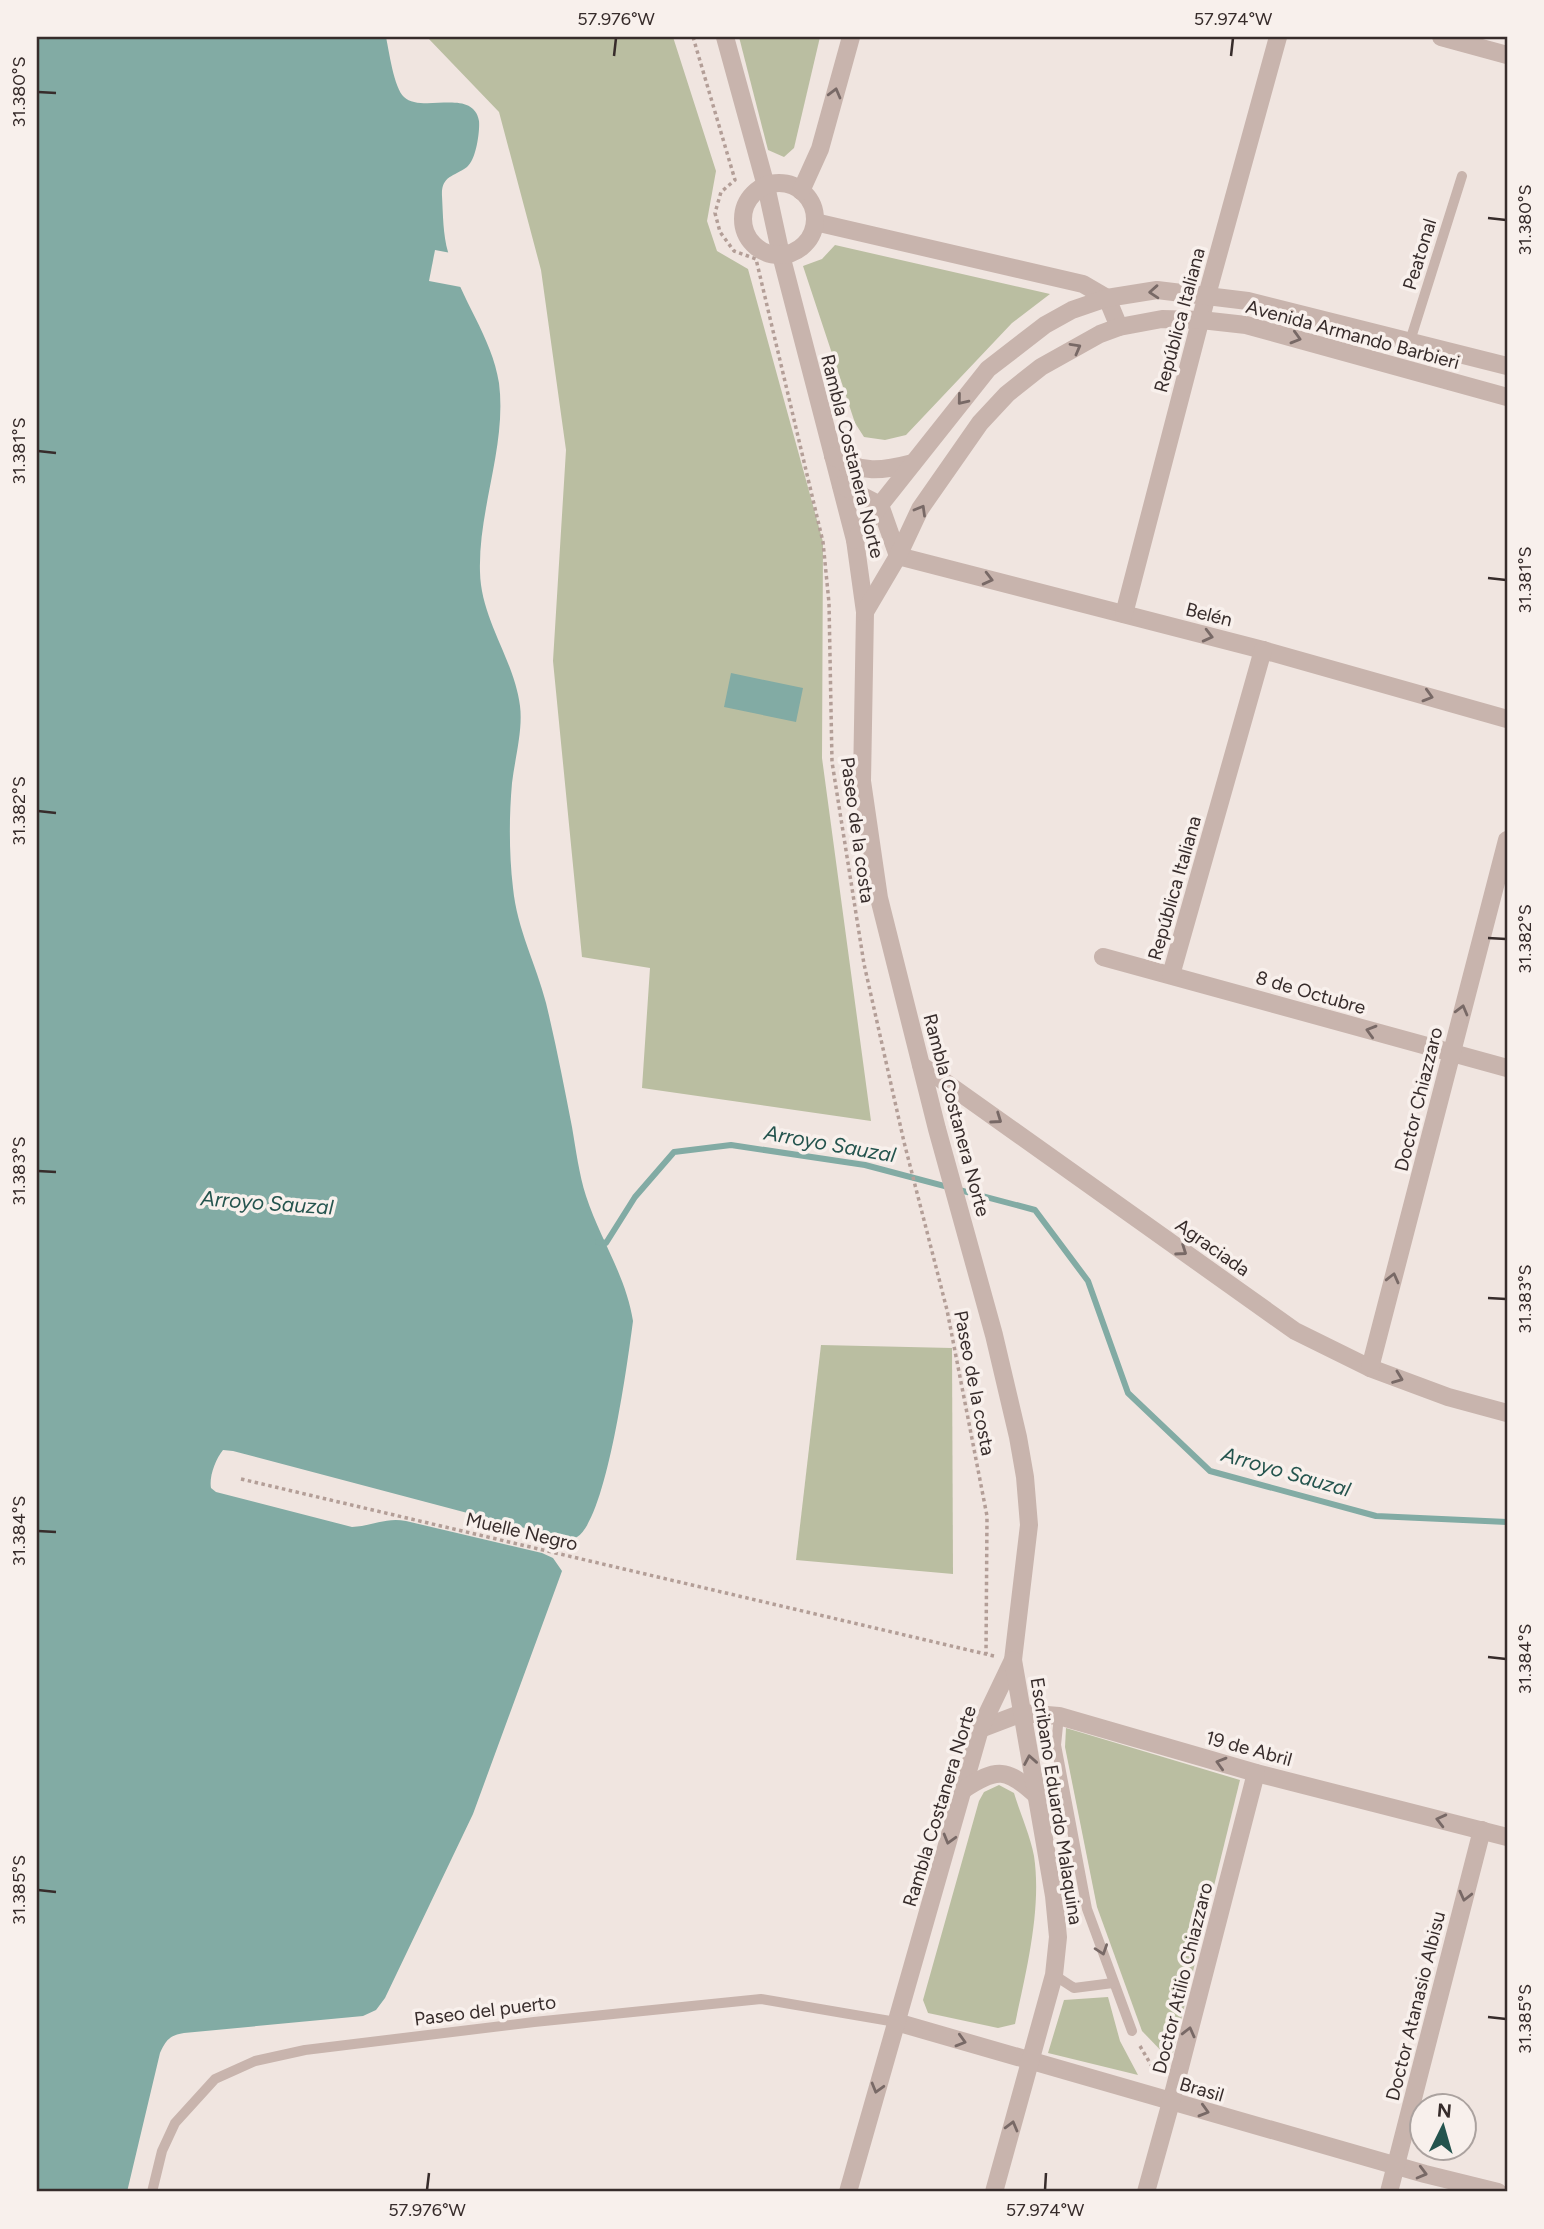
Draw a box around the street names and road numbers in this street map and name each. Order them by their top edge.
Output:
street label: Peatonal [1398,216,1441,293]
street label: República Italiana [1149,245,1210,395]
street label: Avenida Armando Barbieri [1244,295,1462,374]
street label: Rambla Costanera Norte [816,352,889,560]
street label: Belén [1183,598,1235,631]
street label: Paseo de la costa [836,756,879,905]
street label: República Italiana [1143,813,1206,963]
street label: 8 de Octubre [1253,966,1368,1019]
street label: Rambla Costanera Norte [918,1011,995,1219]
street label: Doctor Chiazzaro [1389,1025,1448,1174]
street label: Agraciada [1171,1214,1254,1281]
street label: Paseo de la costa [949,1309,1000,1458]
street label: Muelle Negro [464,1507,580,1556]
street label: Escribano Eduardo Malaquina [1026,1676,1087,1926]
street label: Rambla Costanera Norte [898,1703,981,1910]
street label: 19 de Abril [1203,1726,1295,1771]
street label: Doctor Atilio Chiazzaro [1148,1880,1217,2076]
street label: Doctor Atanasio Albisu [1381,1909,1450,2103]
street label: Paseo del puerto [413,1990,557,2031]
street label: Brasil [1177,2072,1227,2107]

